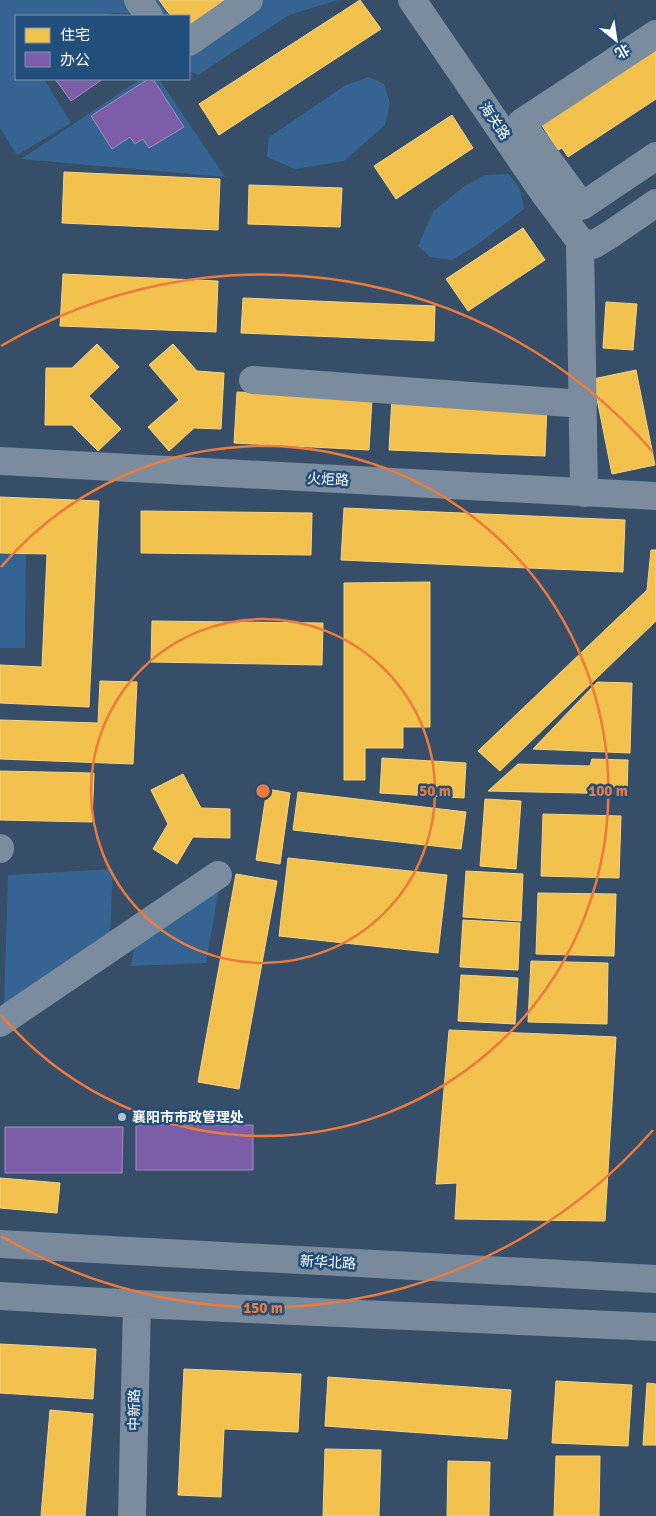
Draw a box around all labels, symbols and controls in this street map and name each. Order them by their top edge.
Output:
legend [15,15,190,80]
north arrow [591,15,641,65]
text: 住宅 [60,26,90,44]
text: 北 [612,40,633,62]
text: 办公 [60,51,90,69]
street label: 海关路 [476,99,513,143]
street label: 火炬路 [307,470,349,489]
centre of rings [254,782,272,800]
text: 50 m [419,782,451,800]
text: 100 m [588,782,628,800]
place label: 襄阳市市政管理处 [132,1109,244,1126]
marker: 襄阳市市政管理处 [116,1111,128,1123]
street label: 新华北路 [300,1253,356,1272]
text: 150 m [243,1299,283,1317]
street label: 中新路 [126,1389,143,1431]

